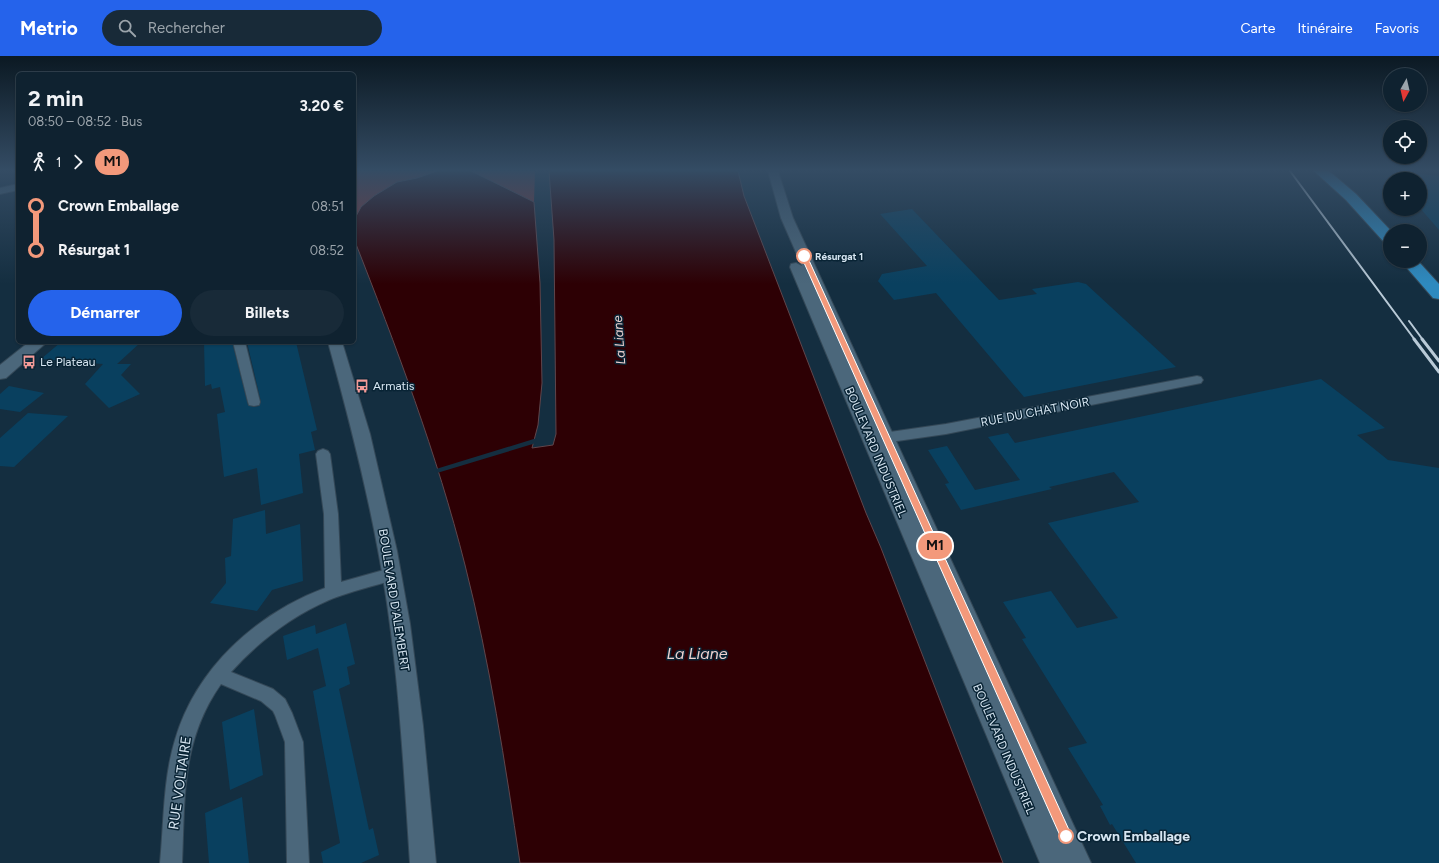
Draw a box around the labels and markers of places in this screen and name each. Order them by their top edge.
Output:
marker: Résurgat 1 [796,248,812,264]
place label: Résurgat 1 [815,250,863,263]
bus stop icon: Le Plateau [21,354,37,370]
place label: Le Plateau [40,355,95,369]
bus stop icon: Armatis [354,378,370,394]
place label: Armatis [373,379,415,393]
marker: Crown Emballage [1058,828,1074,844]
place label: Crown Emballage [1077,828,1190,845]

